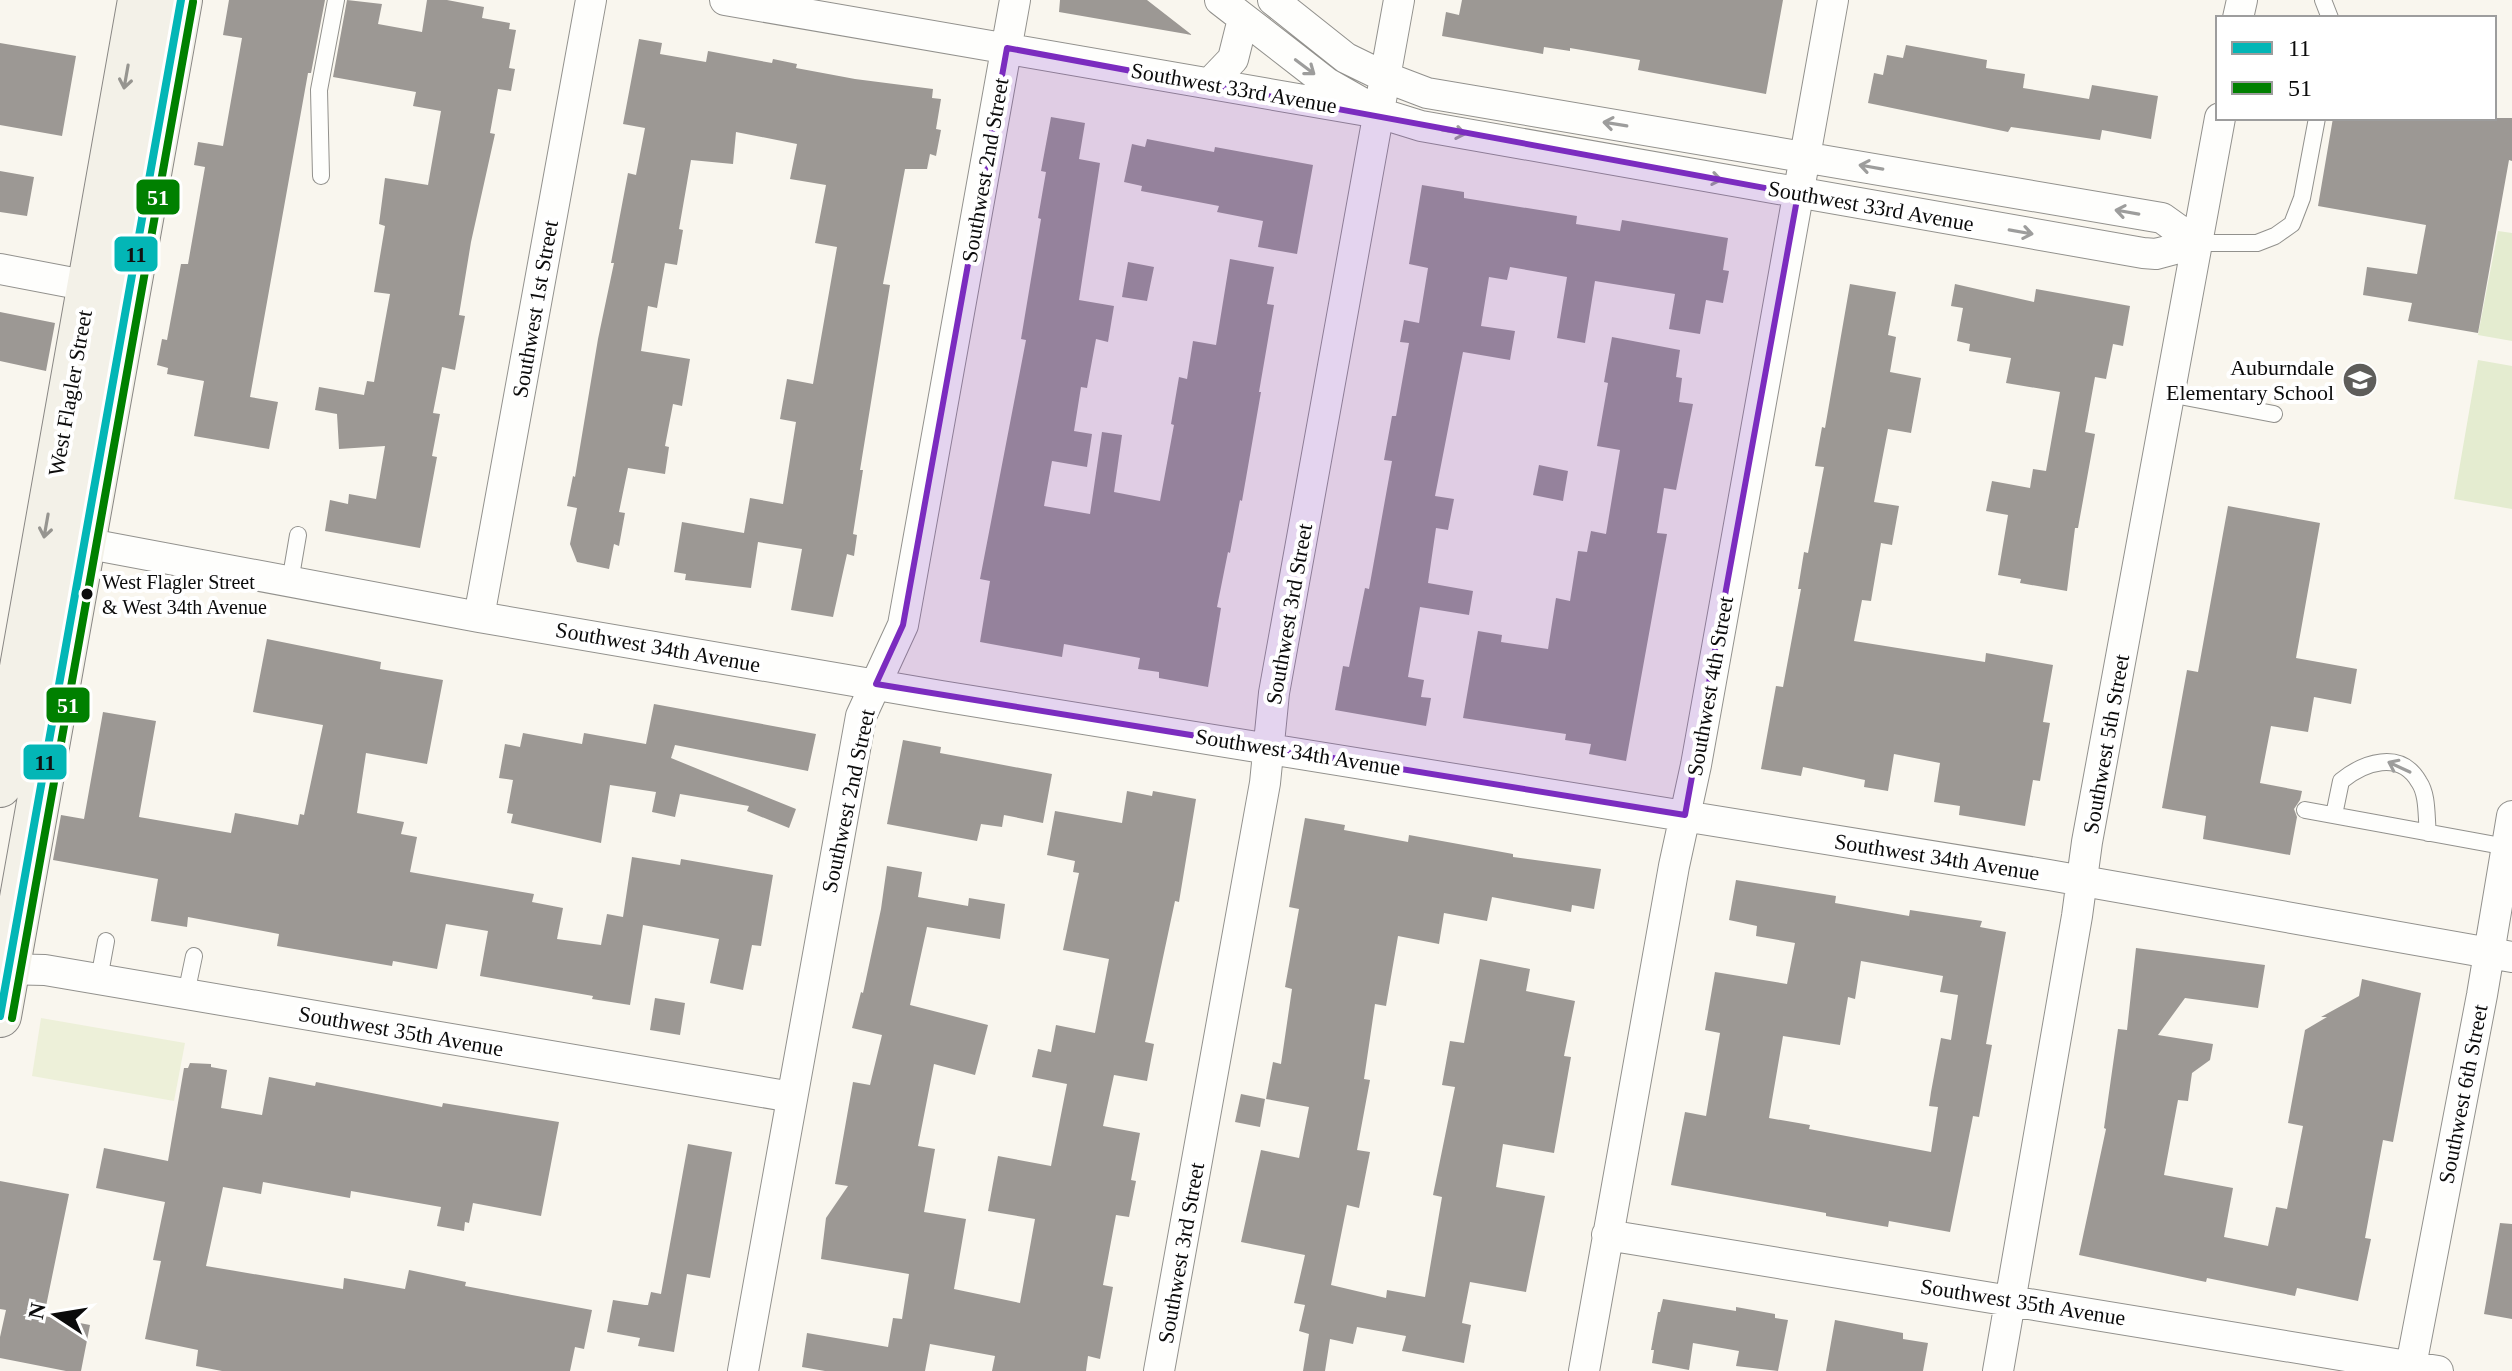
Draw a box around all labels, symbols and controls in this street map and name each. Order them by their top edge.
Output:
legend [2216,16,2496,120]
text: 11 [2288,35,2311,61]
street label: Southwest 33rd Avenue [1129,58,1339,118]
one-way arrow [1294,58,1315,75]
one-way arrow [117,64,132,89]
text: 51 [2288,75,2312,101]
street label: Southwest 2nd Street [956,76,1014,264]
one-way arrow [1602,116,1628,131]
one-way arrow [1441,126,1466,141]
one-way arrow [1859,159,1884,174]
one-way arrow [1697,172,1722,187]
street label: Southwest 33rd Avenue [1766,176,1976,236]
line badge: 51 [135,178,181,216]
text: 51 [147,185,169,210]
one-way arrow [2115,203,2140,218]
street label: Southwest 1st Street [507,218,563,400]
one-way arrow [2008,226,2034,241]
line badge: 11 [113,235,159,273]
text: 11 [126,242,146,267]
street label: West Flagler Street [43,308,97,478]
place label: Auburndale Elementary School [2166,355,2334,405]
school or university icon: Auburndale Elementary School [2341,361,2379,399]
one-way arrow [38,513,53,538]
street label: Southwest 3rd Street [1261,522,1317,706]
place label: West Flagler Street & West 34th Avenue [102,571,267,618]
marker: West Flagler Street & West 34th Avenue [79,586,95,602]
street label: Southwest 4th Street [1682,594,1738,778]
street label: Southwest 34th Avenue [554,617,762,677]
street label: Southwest 5th Street [2078,652,2134,836]
line badge: 51 [45,686,91,724]
text: 51 [57,693,79,718]
street label: Southwest 2nd Street [816,707,880,895]
street label: Southwest 34th Avenue [1194,723,1402,781]
line badge: 11 [22,743,68,781]
text: 11 [35,750,55,775]
one-way arrow [2387,759,2411,774]
street label: Southwest 34th Avenue [1833,828,2041,886]
street label: Southwest 35th Avenue [297,1001,505,1061]
street label: Southwest 6th Street [2433,1002,2493,1186]
street label: Southwest 3rd Street [1153,1161,1209,1345]
street label: Southwest 35th Avenue [1919,1273,2127,1331]
north arrow [16,1275,96,1355]
text: N [23,1300,51,1321]

